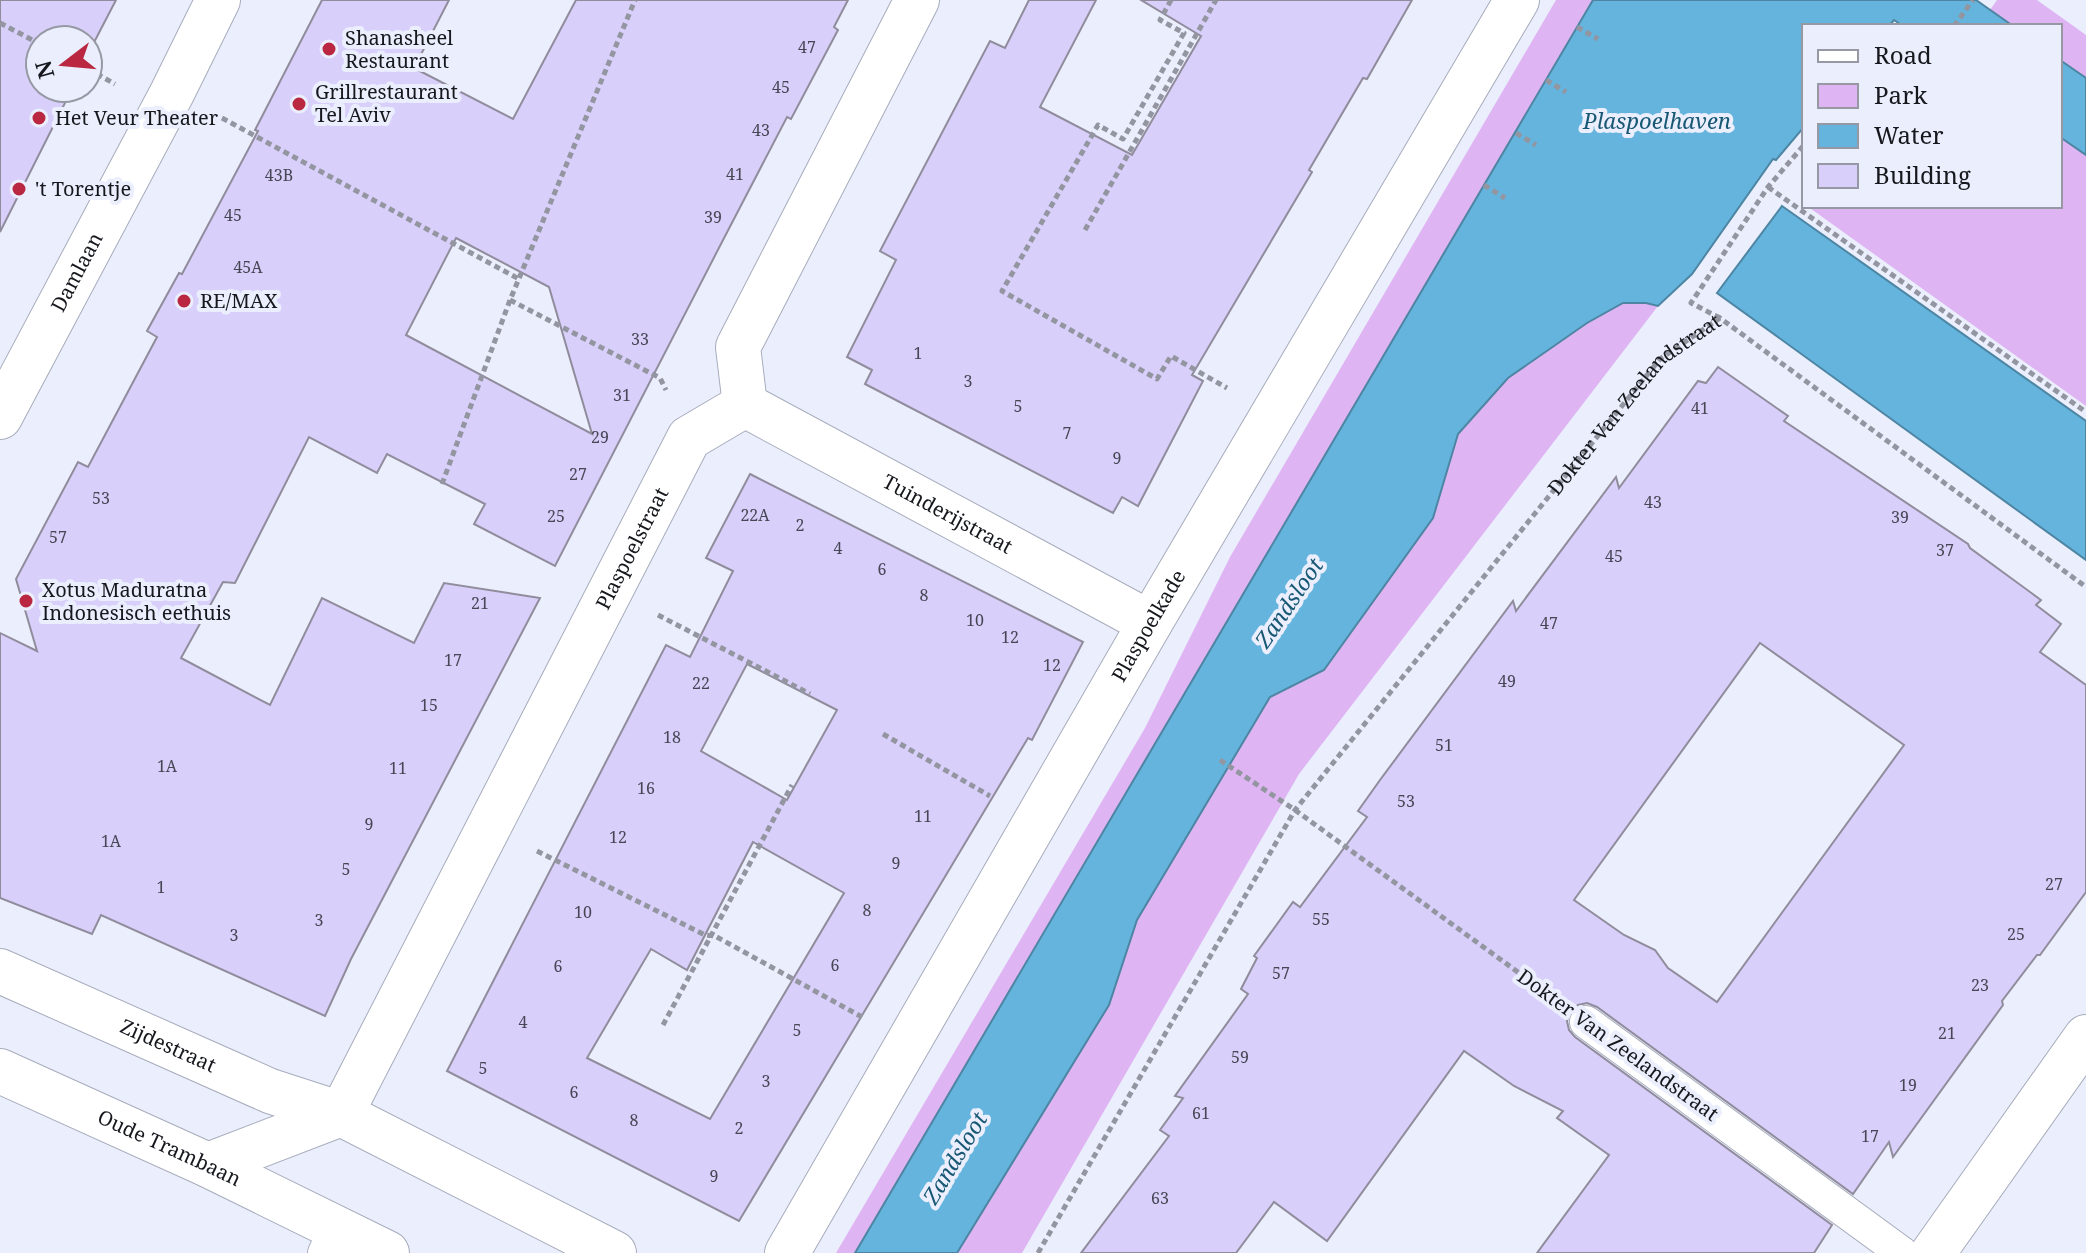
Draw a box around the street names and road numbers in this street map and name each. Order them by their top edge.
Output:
street label: Damlaan [44,227,109,316]
street label: Dokter Van Zeelandstraat [1541,307,1726,501]
street label: Tuinderijstraat [878,468,1017,560]
street label: Plaspoelstraat [589,483,674,614]
street label: Plaspoelkade [1105,565,1191,686]
street label: Dokter Van Zeelandstraat [1512,962,1724,1127]
street label: Zijdestraat [116,1012,220,1078]
street label: Oude Trambaan [94,1103,246,1192]

